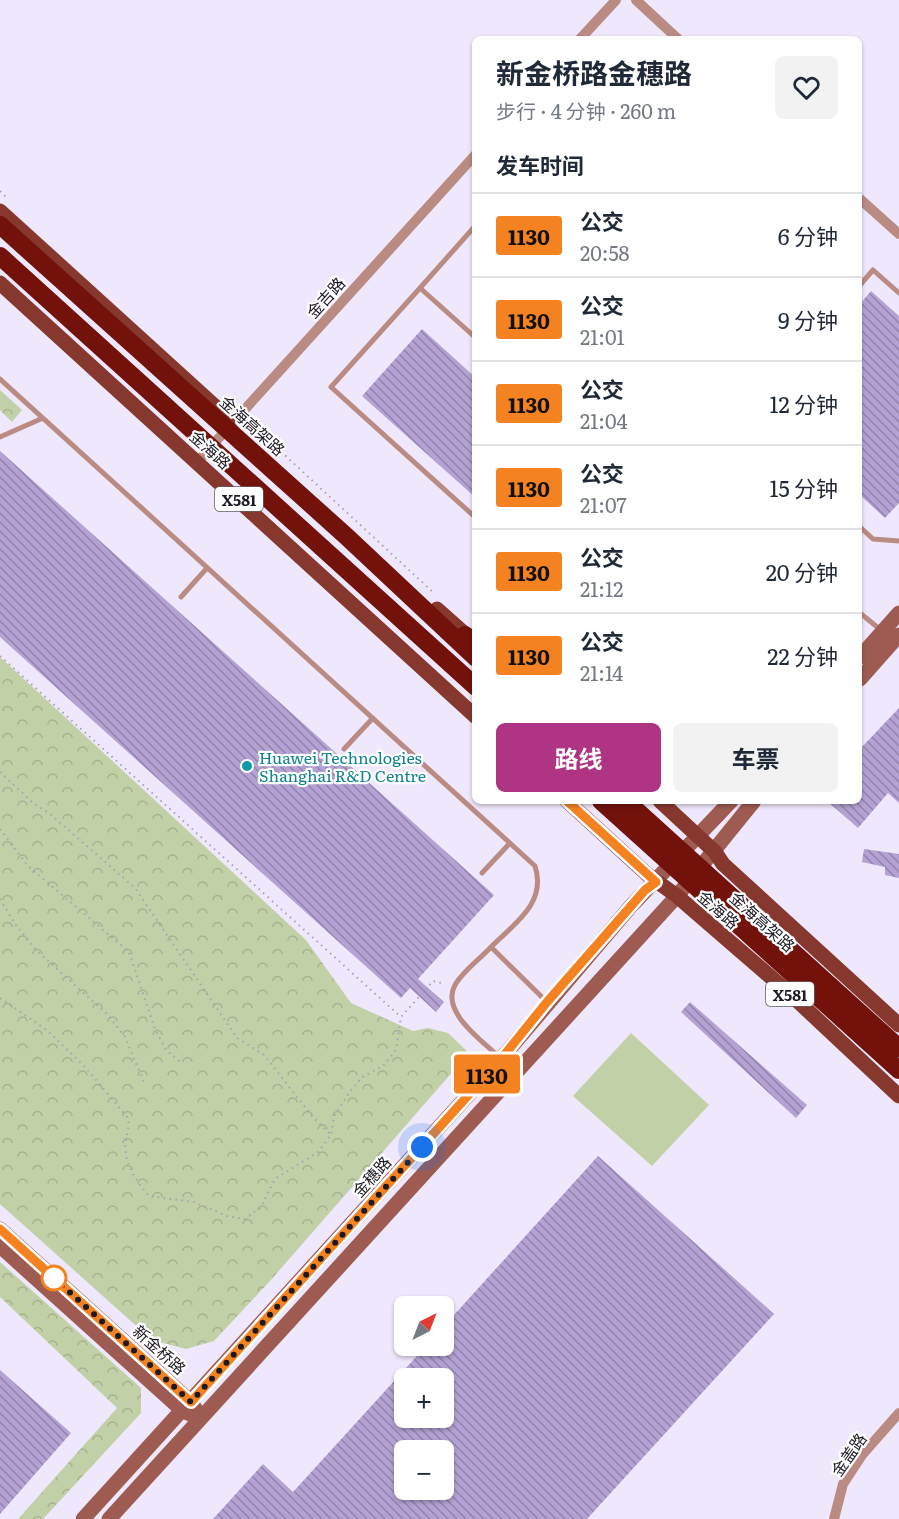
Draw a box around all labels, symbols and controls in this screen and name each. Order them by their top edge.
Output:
text: 新金桥路金穗路 [496,51,692,93]
button: heart [775,56,838,119]
text: 步行 · 4 分钟 · 260 m [496,95,676,125]
text: 发车时间 [496,148,584,181]
text: 公交 [580,204,624,237]
text: 6 分钟 [778,219,838,252]
text: 1130 [508,220,550,251]
text: 20:58 [580,237,630,267]
street label: 金吉路 [300,271,350,323]
text: 公交 [580,288,624,321]
text: 9 分钟 [778,303,838,336]
text: 1130 [508,304,550,335]
text: 21:01 [580,321,625,351]
text: 公交 [580,372,624,405]
text: 12 分钟 [769,387,838,420]
text: 1130 [508,388,550,419]
street label: 金海高架路 [215,389,291,461]
text: 21:04 [580,405,628,435]
street label: 金海路 [185,424,237,474]
text: 公交 [580,456,624,489]
text: 15 分钟 [769,471,838,504]
text: 1130 [508,472,550,503]
road number: X581 [215,487,263,511]
text: 21:07 [580,489,627,519]
text: 公交 [580,540,624,573]
text: 20 分钟 [766,555,838,588]
text: 1130 [508,556,550,587]
text: 21:12 [580,573,623,603]
text: 公交 [580,624,624,657]
text: 22 分钟 [767,639,838,672]
text: 1130 [508,640,550,671]
text: 21:14 [580,657,623,687]
button: 路线 [496,723,661,792]
button: 车票 [673,723,838,792]
place label: Huawei Technologies Shanghai R&D Centre [259,745,426,787]
marker: Huawei Technologies Shanghai R&D Centre [240,759,254,773]
street label: 金海路 [693,884,745,934]
street label: 金海高架路 [725,885,801,957]
road number: X581 [766,982,814,1006]
line badge: 1130 [445,1054,529,1094]
text: 1130 [466,1059,508,1090]
your location [407,1132,437,1162]
street label: 金穗路 [346,1150,396,1202]
unlabelled marker [41,1265,67,1291]
north arrow [394,1296,454,1356]
map controls [394,1296,454,1500]
street label: 新金桥路 [128,1319,192,1379]
button: + [394,1368,454,1428]
street label: 金盖路 [824,1427,872,1481]
button: − [394,1440,454,1500]

